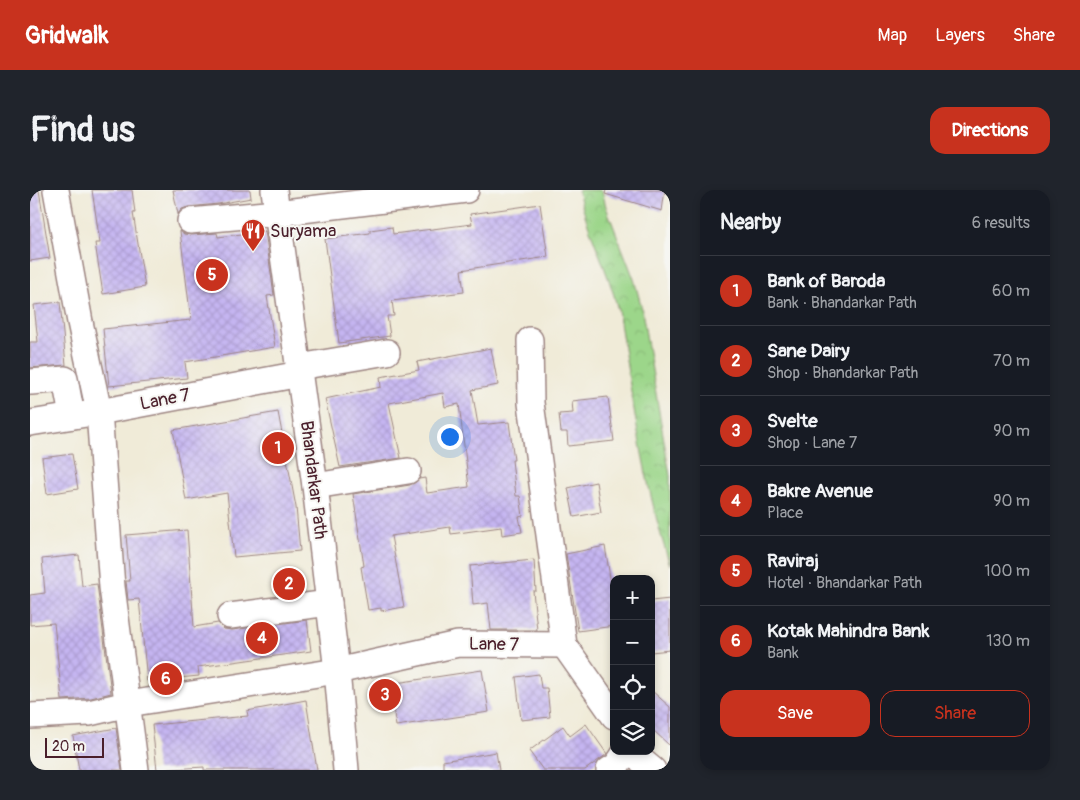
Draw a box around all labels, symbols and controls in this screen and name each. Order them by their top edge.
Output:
text: Gridwalk [25,21,109,50]
text: Map [878,24,907,47]
text: Layers [935,24,985,47]
text: Share [1013,24,1055,47]
button: Directions [930,107,1050,154]
text: Find us [30,108,135,152]
text: Nearby [720,209,781,236]
text: 6 results [972,213,1030,233]
restaurant icon: Suryama [240,218,266,252]
place label: Suryama [270,220,336,243]
pin: 5 [196,256,228,294]
text: Bank of Baroda [767,269,885,293]
text: 1 [733,281,739,301]
text: 60 m [992,281,1030,301]
text: Bank · Bhandarkar Path [767,293,917,313]
text: Sane Dairy [767,339,850,363]
text: 2 [732,351,740,371]
text: 70 m [993,351,1030,371]
text: Shop · Bhandarkar Path [767,363,918,383]
street label: Lane 7 [138,383,193,416]
text: Svelte [767,409,818,433]
street label: Bhandarkar Path [295,419,332,541]
text: 3 [732,421,740,441]
text: 90 m [993,421,1030,441]
your location [437,424,463,450]
pin: 1 [262,429,294,467]
text: Shop · Lane 7 [767,433,857,453]
text: Bakre Avenue [767,479,873,503]
text: 4 [731,491,741,511]
text: 90 m [993,491,1030,511]
text: Place [767,503,803,523]
text: Raviraj [767,549,819,573]
text: 5 [732,561,740,581]
text: 100 m [984,561,1030,581]
pin: 2 [273,565,305,603]
text: Hotel · Bhandarkar Path [767,573,922,593]
map controls [610,575,655,755]
button: + [610,575,655,620]
pin: 4 [246,619,278,657]
text: Kotak Mahindra Bank [767,619,930,643]
button: − [610,620,655,665]
text: 6 [731,631,741,651]
text: 130 m [986,631,1030,651]
street label: Lane 7 [469,633,520,656]
text: Bank [767,643,799,663]
pin: 6 [150,660,182,698]
button: locate [610,665,655,710]
pin: 3 [369,676,401,714]
button: Save [720,690,870,737]
button: Share [880,690,1030,737]
button: layers [610,710,655,755]
scale bar [45,735,104,758]
text: 20 m [52,738,85,755]

